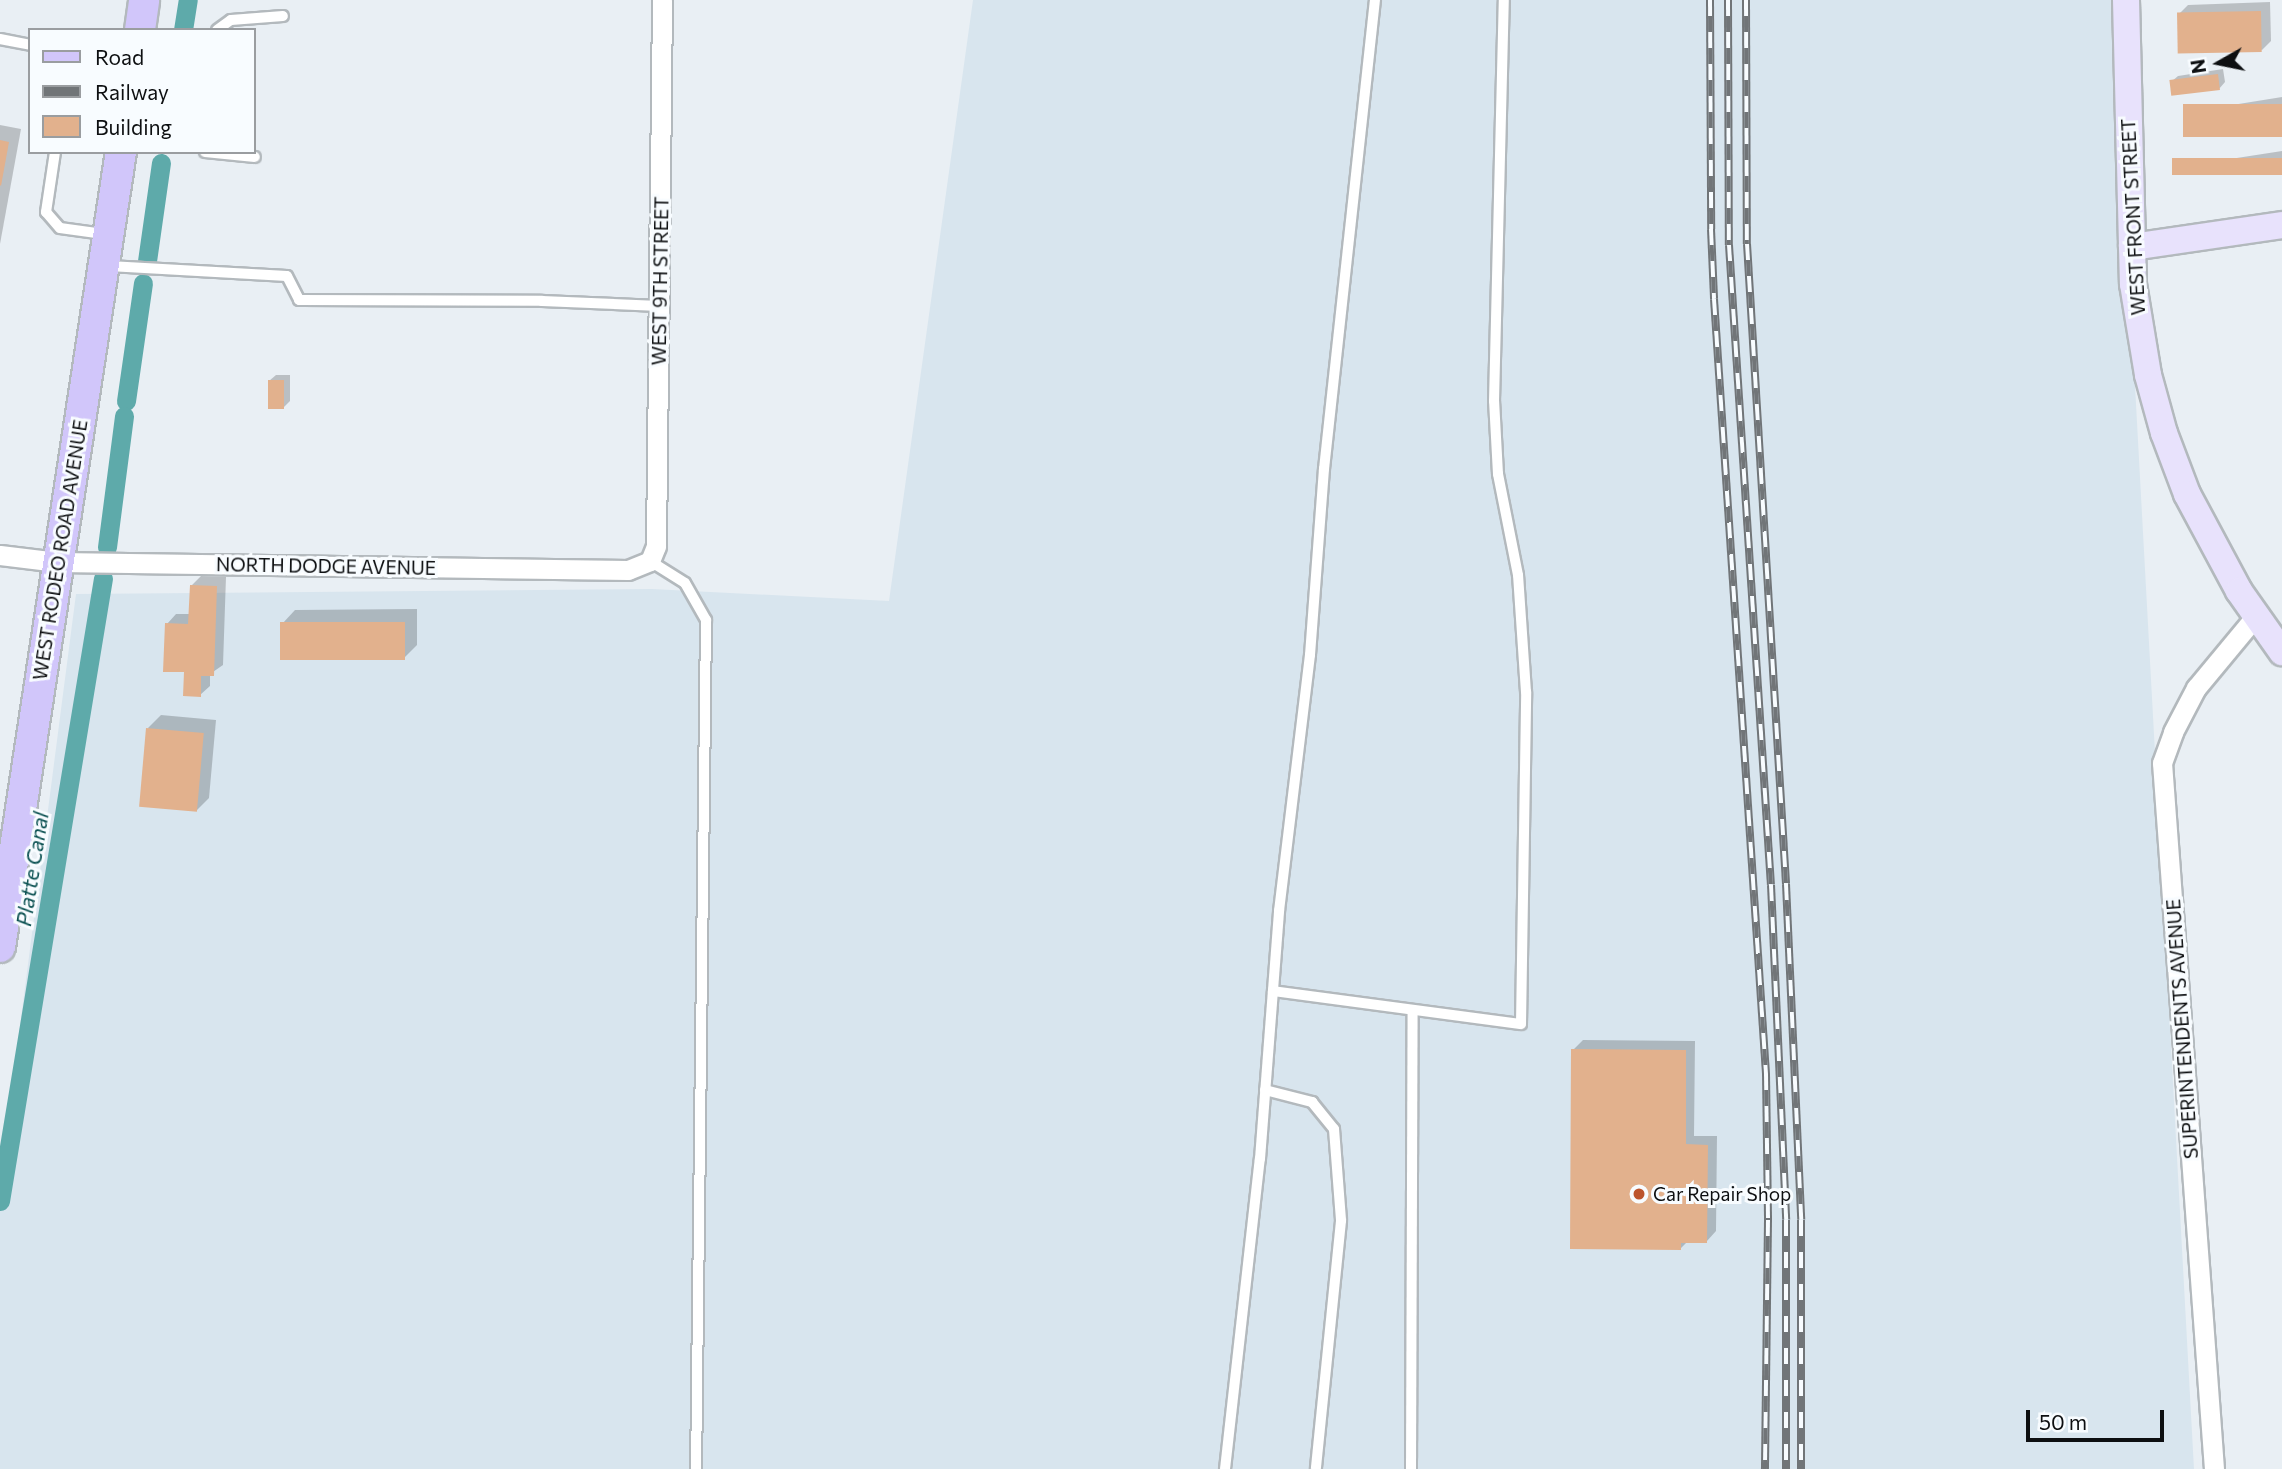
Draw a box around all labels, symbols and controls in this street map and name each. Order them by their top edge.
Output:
legend [28,28,256,154]
north arrow [2184,28,2254,98]
text: Road [95,44,144,69]
text: N [2185,58,2210,75]
text: Railway [95,79,169,104]
text: Building [95,114,172,139]
street label: WEST FRONT STREET [2116,118,2150,316]
street label: WEST 9TH STREET [647,196,673,366]
street label: WEST RODEO ROAD AVENUE [28,418,92,682]
street label: NORTH DODGE AVENUE [216,553,436,579]
water label: Platte Canal [11,810,53,928]
street label: SUPERINTENDENTS AVENUE [2162,898,2202,1160]
place label: Car Repair Shop [1653,1183,1791,1205]
marker: Car Repair Shop [1631,1186,1647,1202]
scale bar [2030,1396,2168,1440]
text: 50 m [2039,1409,2087,1434]

